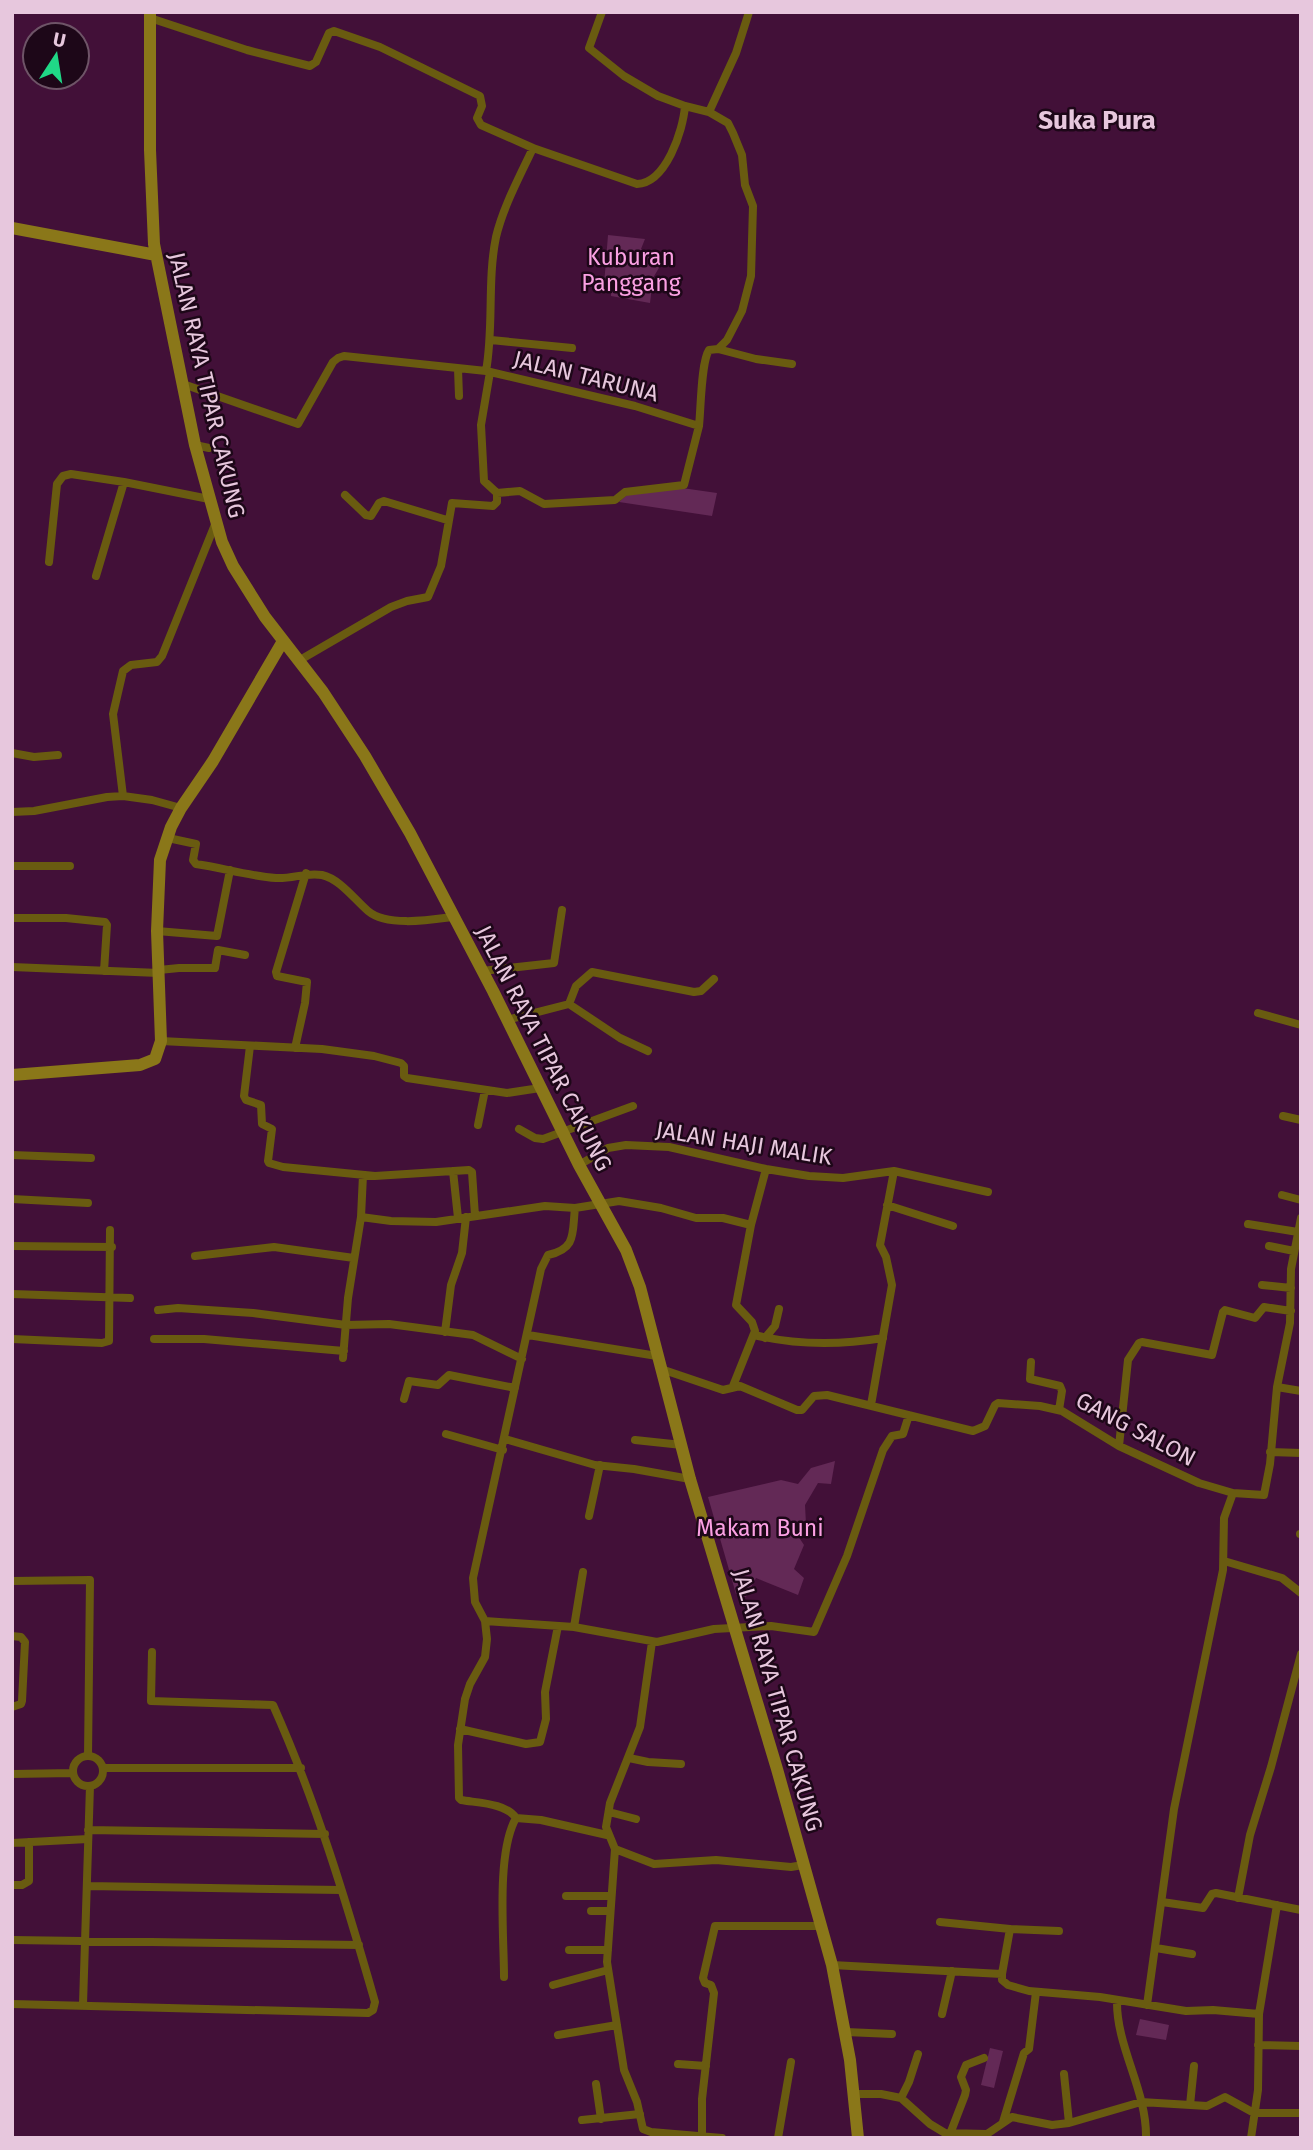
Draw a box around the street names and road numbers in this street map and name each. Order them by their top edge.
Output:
street label: JALAN RAYA TIPAR CAKUNG [163,249,251,521]
street label: JALAN TARUNA [511,344,662,408]
street label: JALAN RAYA TIPAR CAKUNG [470,920,618,1176]
street label: JALAN HAJI MALIK [654,1115,835,1171]
street label: GANG SALON [1071,1386,1201,1472]
street label: JALAN RAYA TIPAR CAKUNG [727,1565,829,1835]

